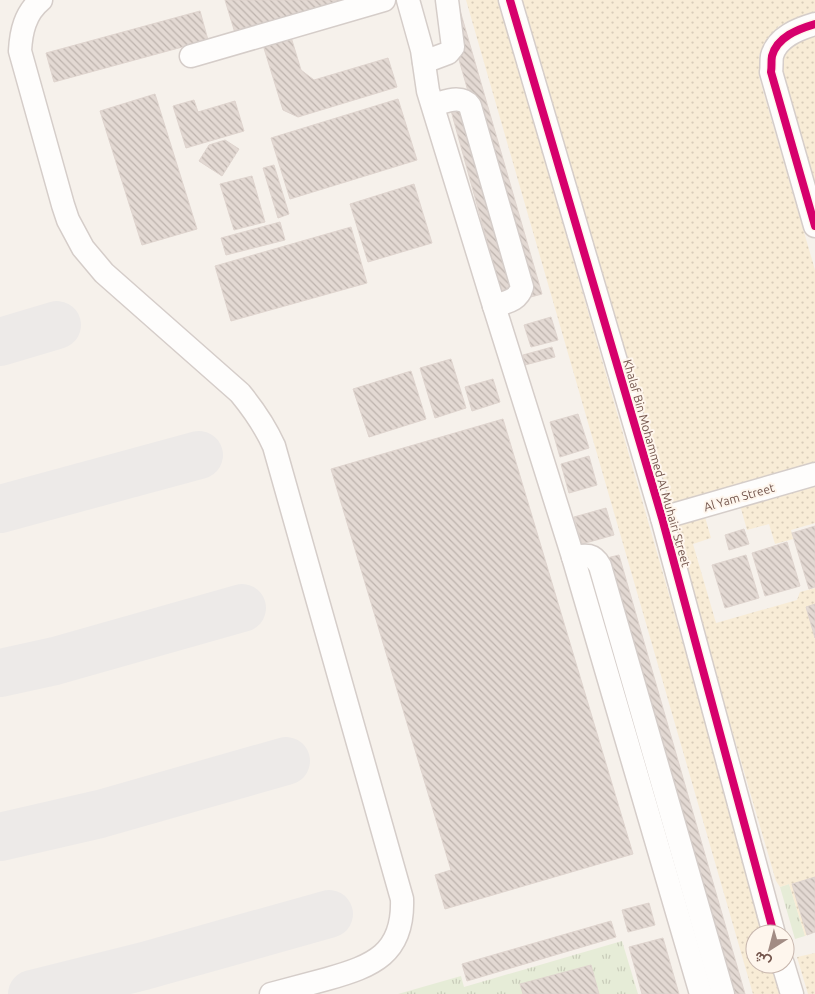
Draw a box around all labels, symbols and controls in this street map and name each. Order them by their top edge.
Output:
street label: Khalaf Bin Mohammed Al Muhairi Street [621,358,693,569]
street label: Al Yam Street [702,481,776,513]
north arrow [745,924,795,974]
text: ش [751,947,774,971]

